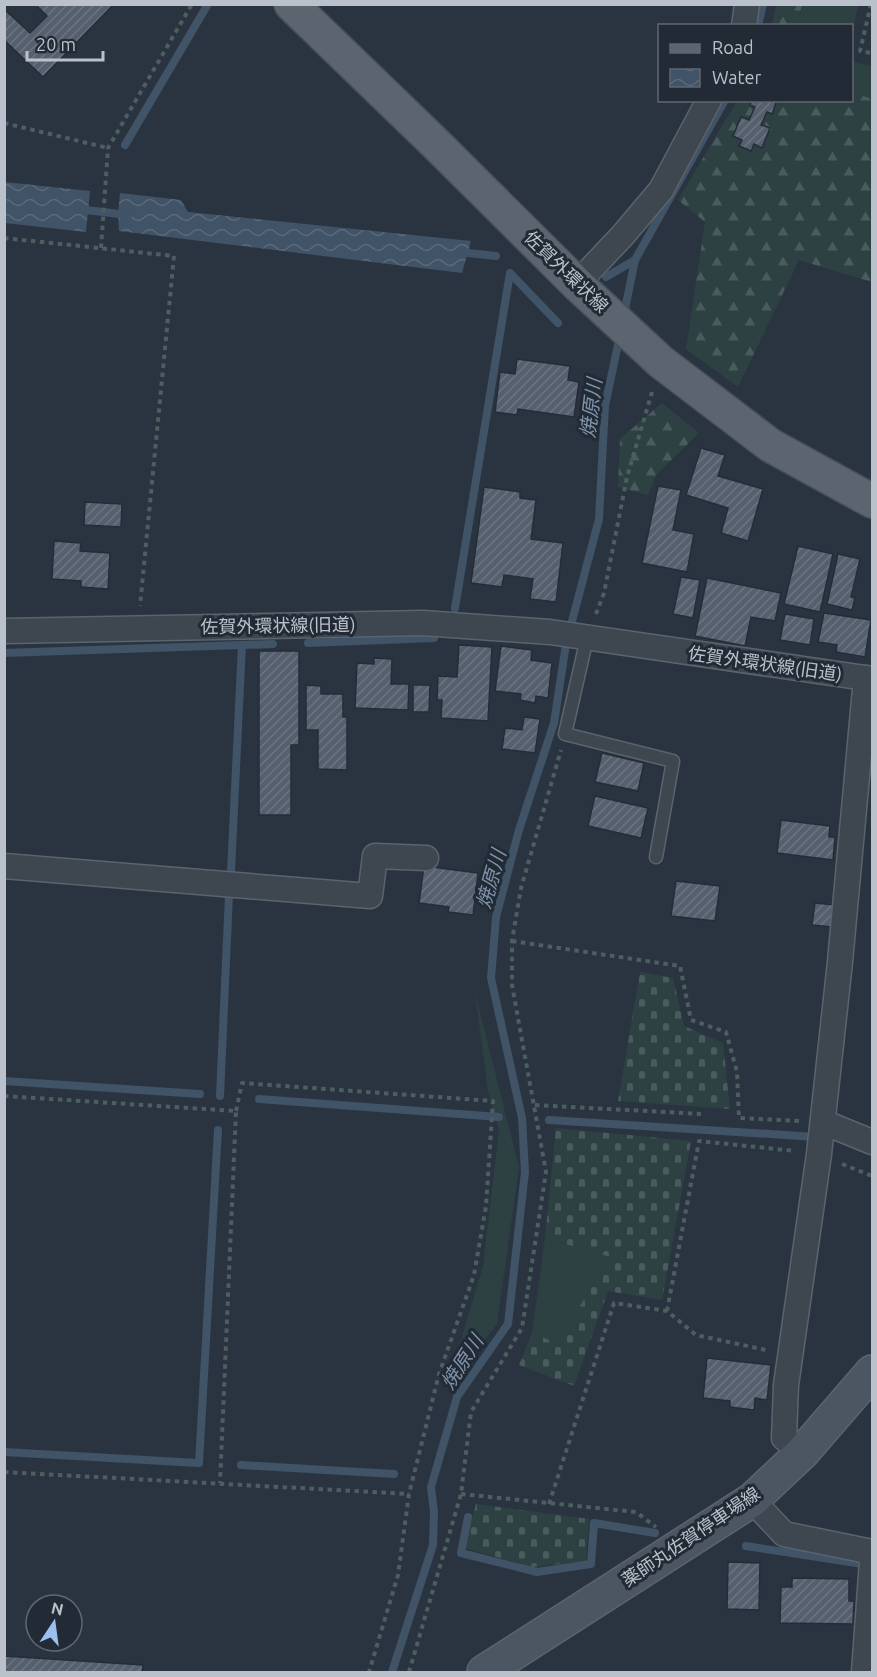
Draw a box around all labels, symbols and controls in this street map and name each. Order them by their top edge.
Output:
scale bar [27,24,104,62]
legend [658,24,853,102]
text: 20 m [36,34,76,54]
text: Road [712,37,754,57]
text: Water [712,67,762,87]
street label: 佐賀外環状線 [521,227,612,316]
water label: 焼原川 [575,375,606,439]
street label: 佐賀外環状線(旧道) [200,614,356,637]
street label: 佐賀外環状線(旧道) [687,642,843,685]
water label: 焼原川 [471,845,510,911]
water label: 焼原川 [436,1329,489,1393]
street label: 薬師丸佐賀停車場線 [618,1483,763,1590]
north arrow [24,1593,84,1653]
text: N [50,1598,65,1618]

